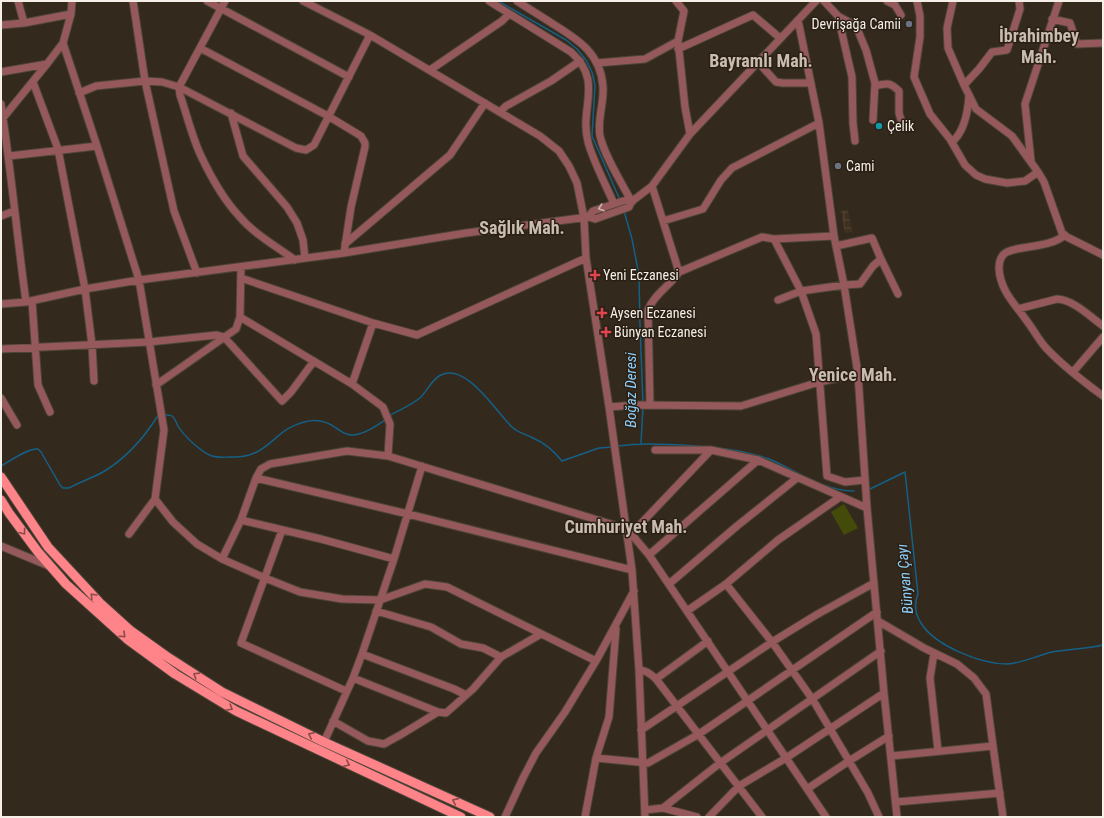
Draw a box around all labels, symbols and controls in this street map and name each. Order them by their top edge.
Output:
place label: Devrişağa Camii [812,16,901,32]
marker: Devrişağa Camii [904,19,914,29]
district label: İbrahimbey Mah. [999,25,1079,67]
district label: Bayramlı Mah. [709,50,813,71]
place label: Çelik [887,118,915,134]
marker: Çelik [874,121,884,131]
place label: Cami [846,158,874,174]
marker: Cami [833,161,843,171]
one-way arrow [598,204,605,212]
district label: Sağlık Mah. [479,217,565,238]
place label: Yeni Eczanesi [603,267,679,283]
marker: Yeni Eczanesi [590,270,600,280]
place label: Aysen Eczanesi [610,305,696,321]
marker: Aysen Eczanesi [597,308,607,318]
place label: Bünyan Eczanesi [614,324,707,340]
marker: Bünyan Eczanesi [601,327,611,337]
water label: Boğaz Deresi [622,352,640,428]
district label: Yenice Mah. [809,364,897,385]
district label: Cumhuriyet Mah. [564,516,688,537]
one-way arrow [18,527,25,534]
water label: Bünyan Çayı [893,543,917,615]
one-way arrow [91,593,98,601]
one-way arrow [118,630,126,638]
one-way arrow [193,673,200,680]
one-way arrow [226,703,233,711]
one-way arrow [308,732,315,740]
one-way arrow [343,759,351,767]
one-way arrow [451,798,459,806]

